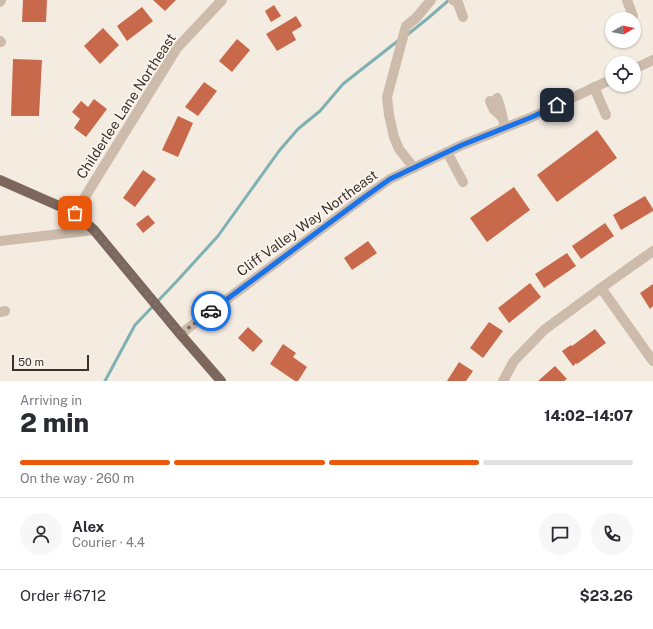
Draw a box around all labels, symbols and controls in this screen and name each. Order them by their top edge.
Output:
north arrow [605,12,641,48]
map controls [605,12,641,92]
street label: Childerlee Lane Northeast [73,30,179,182]
button: locate [605,56,641,92]
pin [540,88,574,122]
icon: home [546,94,568,116]
street label: Cliff Valley Way Northeast [234,167,380,279]
pin [58,196,92,230]
icon: bag [64,202,86,224]
courier [191,291,231,331]
icon: car [200,300,222,322]
scale bar [12,353,89,372]
text: 50 m [18,356,44,368]
text: Arriving in [20,393,82,408]
text: 2 min [20,407,89,438]
text: 14:02–14:07 [544,407,633,424]
text: On the way · 260 m [20,471,134,486]
button: person [20,513,62,555]
button: chat [539,513,581,555]
button: phone [591,513,633,555]
text: Alex [72,518,104,535]
text: Courier · 4.4 [72,535,145,550]
text: Order #6712 [20,587,106,604]
text: $23.26 [580,587,633,604]

